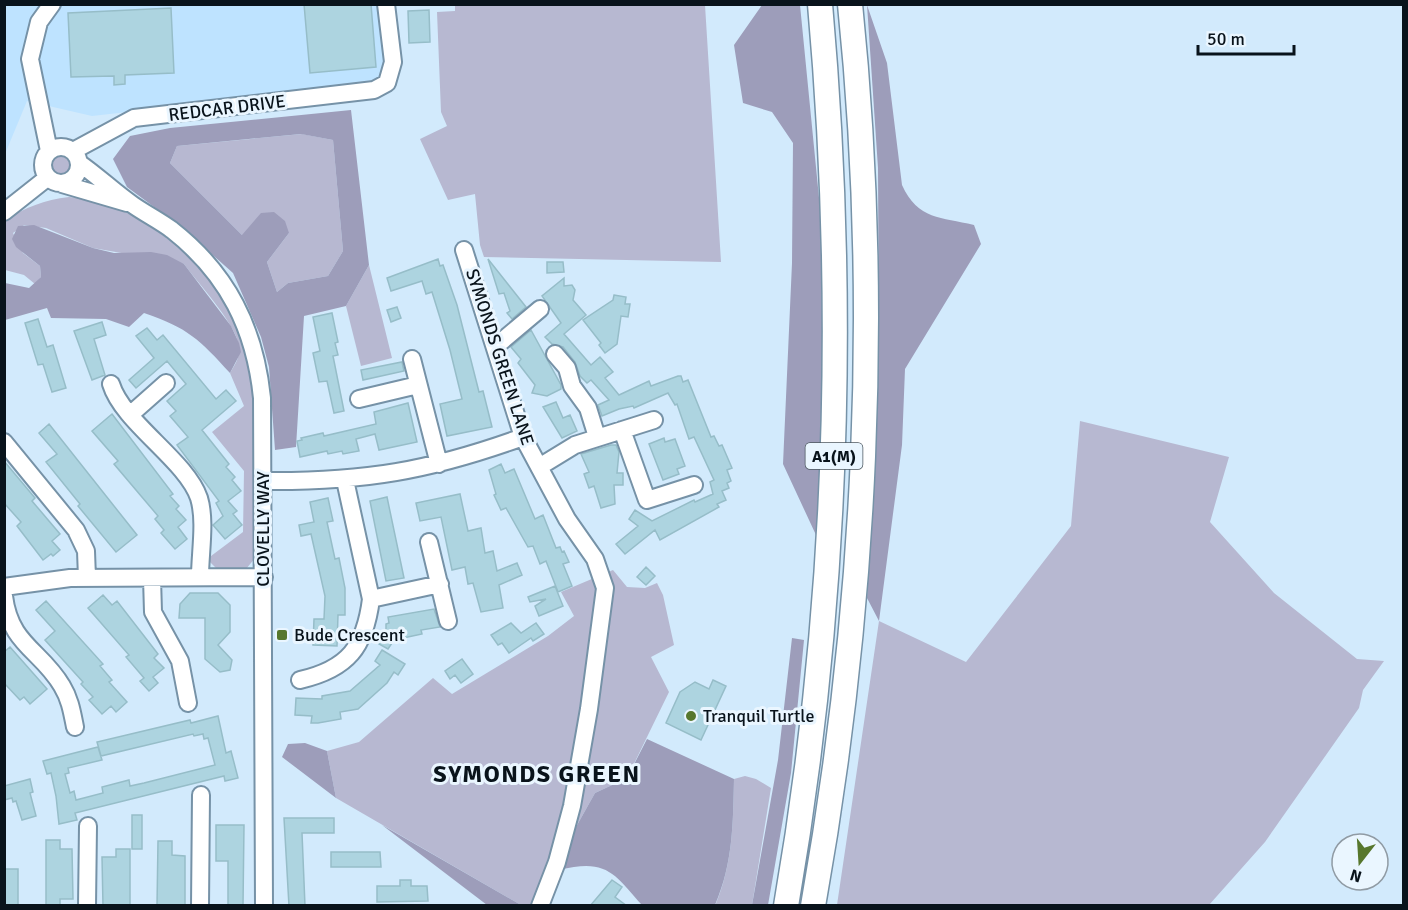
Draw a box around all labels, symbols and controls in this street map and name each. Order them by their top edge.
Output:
scale bar [1198,18,1294,56]
text: 50 m [1207,28,1245,50]
street label: REDCAR DRIVE [167,90,287,126]
street label: SYMONDS GREEN LANE [461,266,539,448]
road number: A1(M) [806,443,862,469]
street label: CLOVELLY WAY [252,471,274,587]
place label: Bude Crescent [294,624,405,646]
marker: Bude Crescent [275,628,289,642]
place label: Tranquil Turtle [703,705,814,727]
marker: Tranquil Turtle [684,709,698,723]
district label: SYMONDS GREEN [433,759,641,789]
north arrow [1330,832,1390,892]
text: N [1348,864,1364,887]

